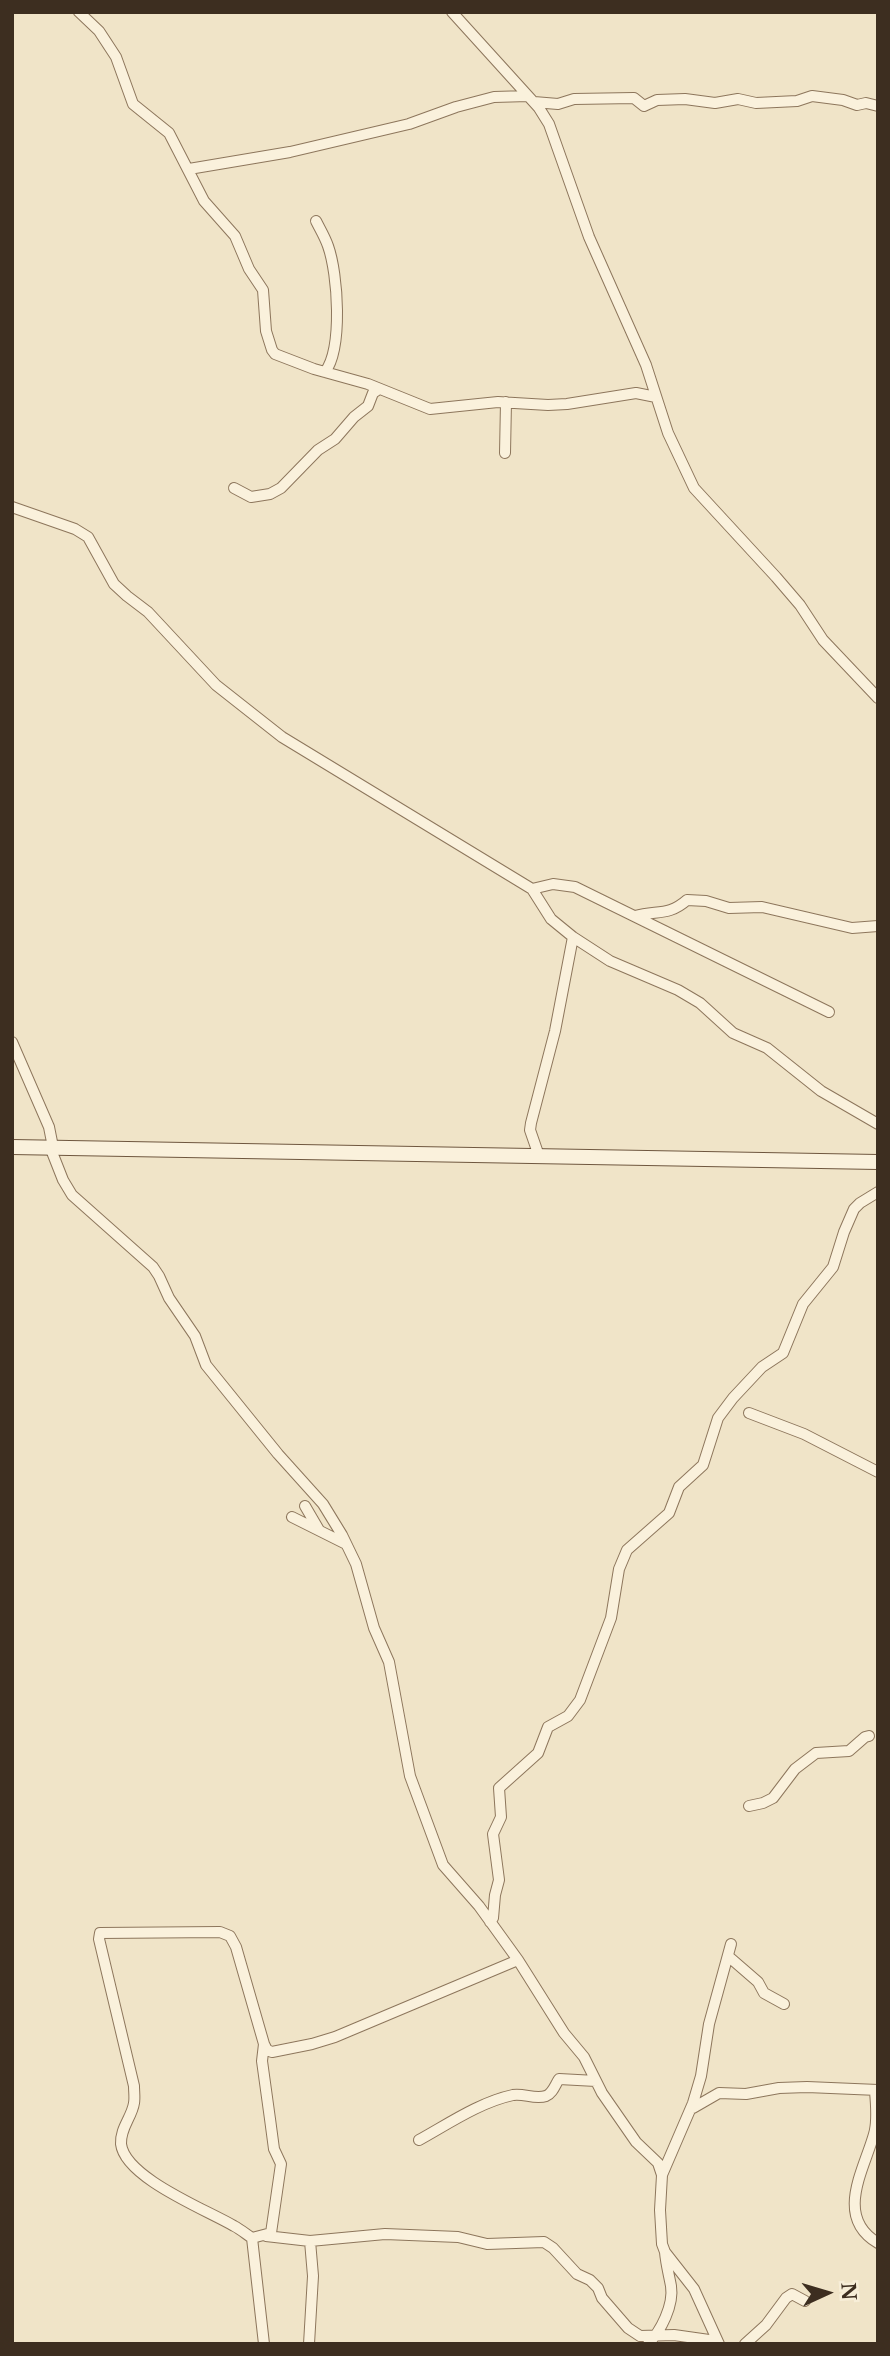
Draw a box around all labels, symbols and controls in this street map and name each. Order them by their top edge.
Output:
north arrow [792,2258,862,2328]
text: N [836,2282,861,2301]

